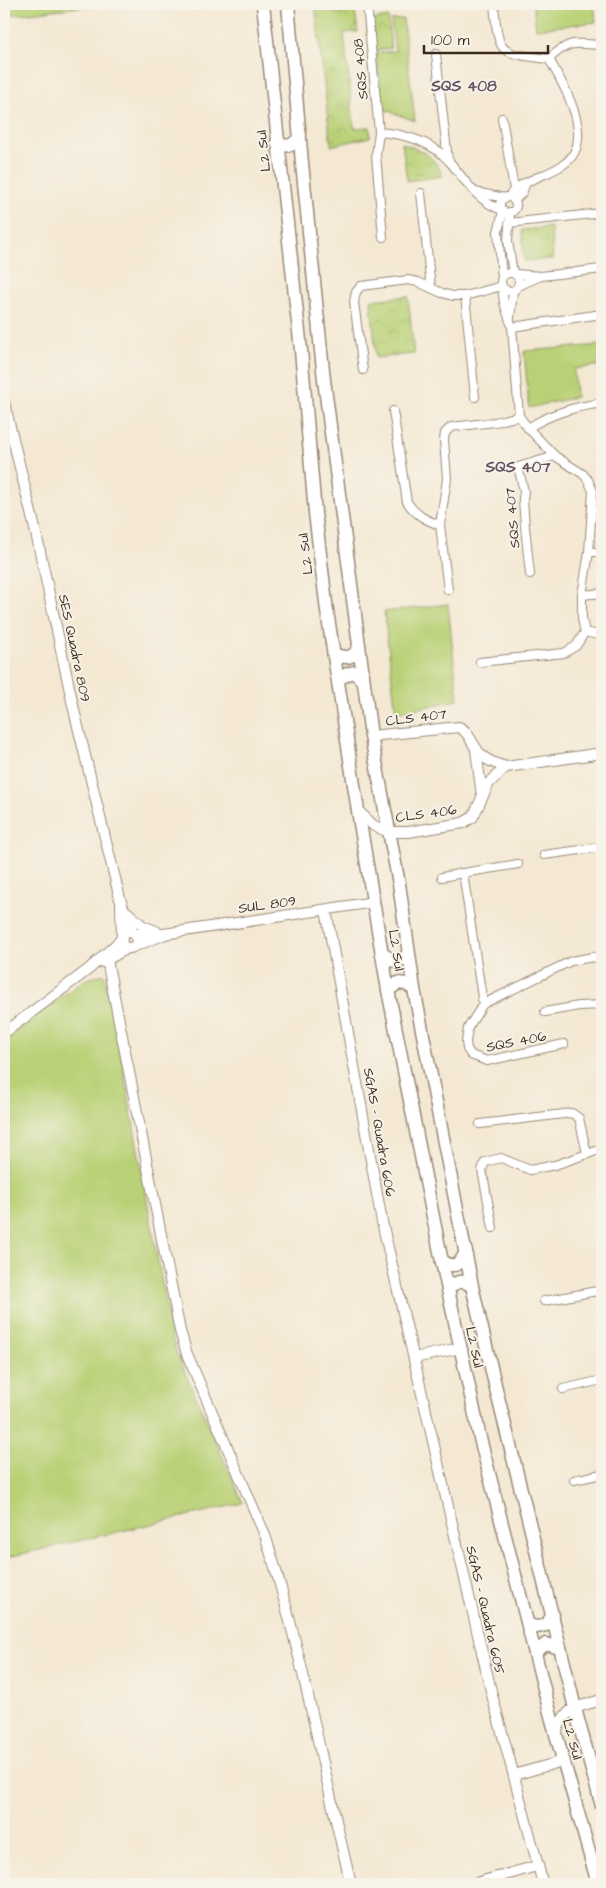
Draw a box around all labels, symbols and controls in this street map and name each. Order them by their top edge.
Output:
scale bar [424,22,547,54]
text: 100 m [431,30,470,51]
street label: SQS 408 [348,38,374,100]
district label: SQS 408 [430,76,497,97]
street label: L2 Sul [252,129,276,173]
district label: SQS 407 [485,457,551,478]
street label: SQS 407 [500,486,526,549]
street label: L2 Sul [294,532,318,576]
street label: SES Quadra 809 [53,593,95,704]
street label: CLS 407 [385,704,448,732]
street label: CLS 406 [394,800,458,828]
street label: SUL 809 [237,891,297,919]
street label: L2 Sul [383,928,409,972]
street label: SQS 406 [484,1026,548,1058]
street label: SGAS - Quadra 606 [358,1066,400,1198]
street label: L2 Sul [460,1325,488,1370]
street label: SGAS - Quadra 605 [460,1544,510,1677]
street label: L2 Sul [557,1717,587,1762]

